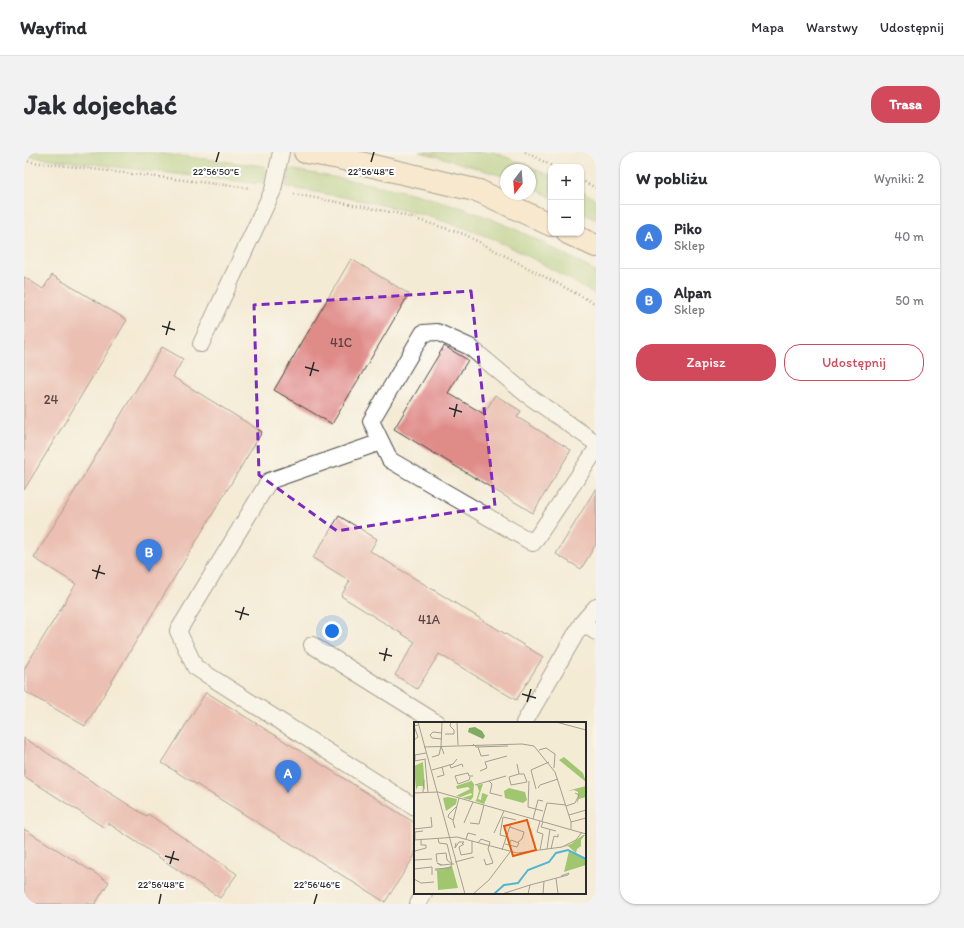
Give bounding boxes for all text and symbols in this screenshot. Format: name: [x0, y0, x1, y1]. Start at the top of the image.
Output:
text: Wayfind: [20, 16, 87, 39]
text: Mapa: [751, 19, 784, 36]
text: Warstwy: [806, 19, 858, 36]
text: Udostępnij: [880, 19, 944, 36]
button: Trasa: [871, 86, 940, 123]
text: Jak dojechać: [24, 87, 177, 121]
north arrow: [500, 164, 536, 200]
map controls: [548, 164, 584, 236]
button: +: [548, 164, 584, 200]
text: 22°56'50"E: [193, 165, 240, 178]
text: 22°56'48"E: [348, 165, 395, 178]
text: W pobliżu: [636, 168, 707, 188]
text: Wyniki: 2: [874, 171, 924, 186]
button: −: [548, 200, 584, 236]
text: Piko: [674, 220, 702, 238]
text: A: [645, 229, 653, 244]
text: 40 m: [894, 229, 924, 244]
text: Sklep: [674, 238, 705, 253]
text: Alpan: [674, 284, 712, 302]
text: B: [645, 293, 653, 308]
text: 50 m: [895, 293, 924, 308]
text: Sklep: [674, 302, 705, 317]
house number: 41C: [330, 335, 352, 350]
button: Zapisz: [636, 344, 776, 381]
button: Udostępnij: [784, 344, 924, 381]
house number: 24: [44, 392, 59, 407]
pin: B: [136, 539, 162, 572]
house number: 41A: [418, 612, 441, 627]
your location: [322, 621, 342, 641]
inset map: [414, 722, 586, 894]
pin: A: [275, 760, 301, 793]
text: 22°56'48"E: [138, 878, 185, 891]
text: 22°56'46"E: [294, 878, 341, 891]

